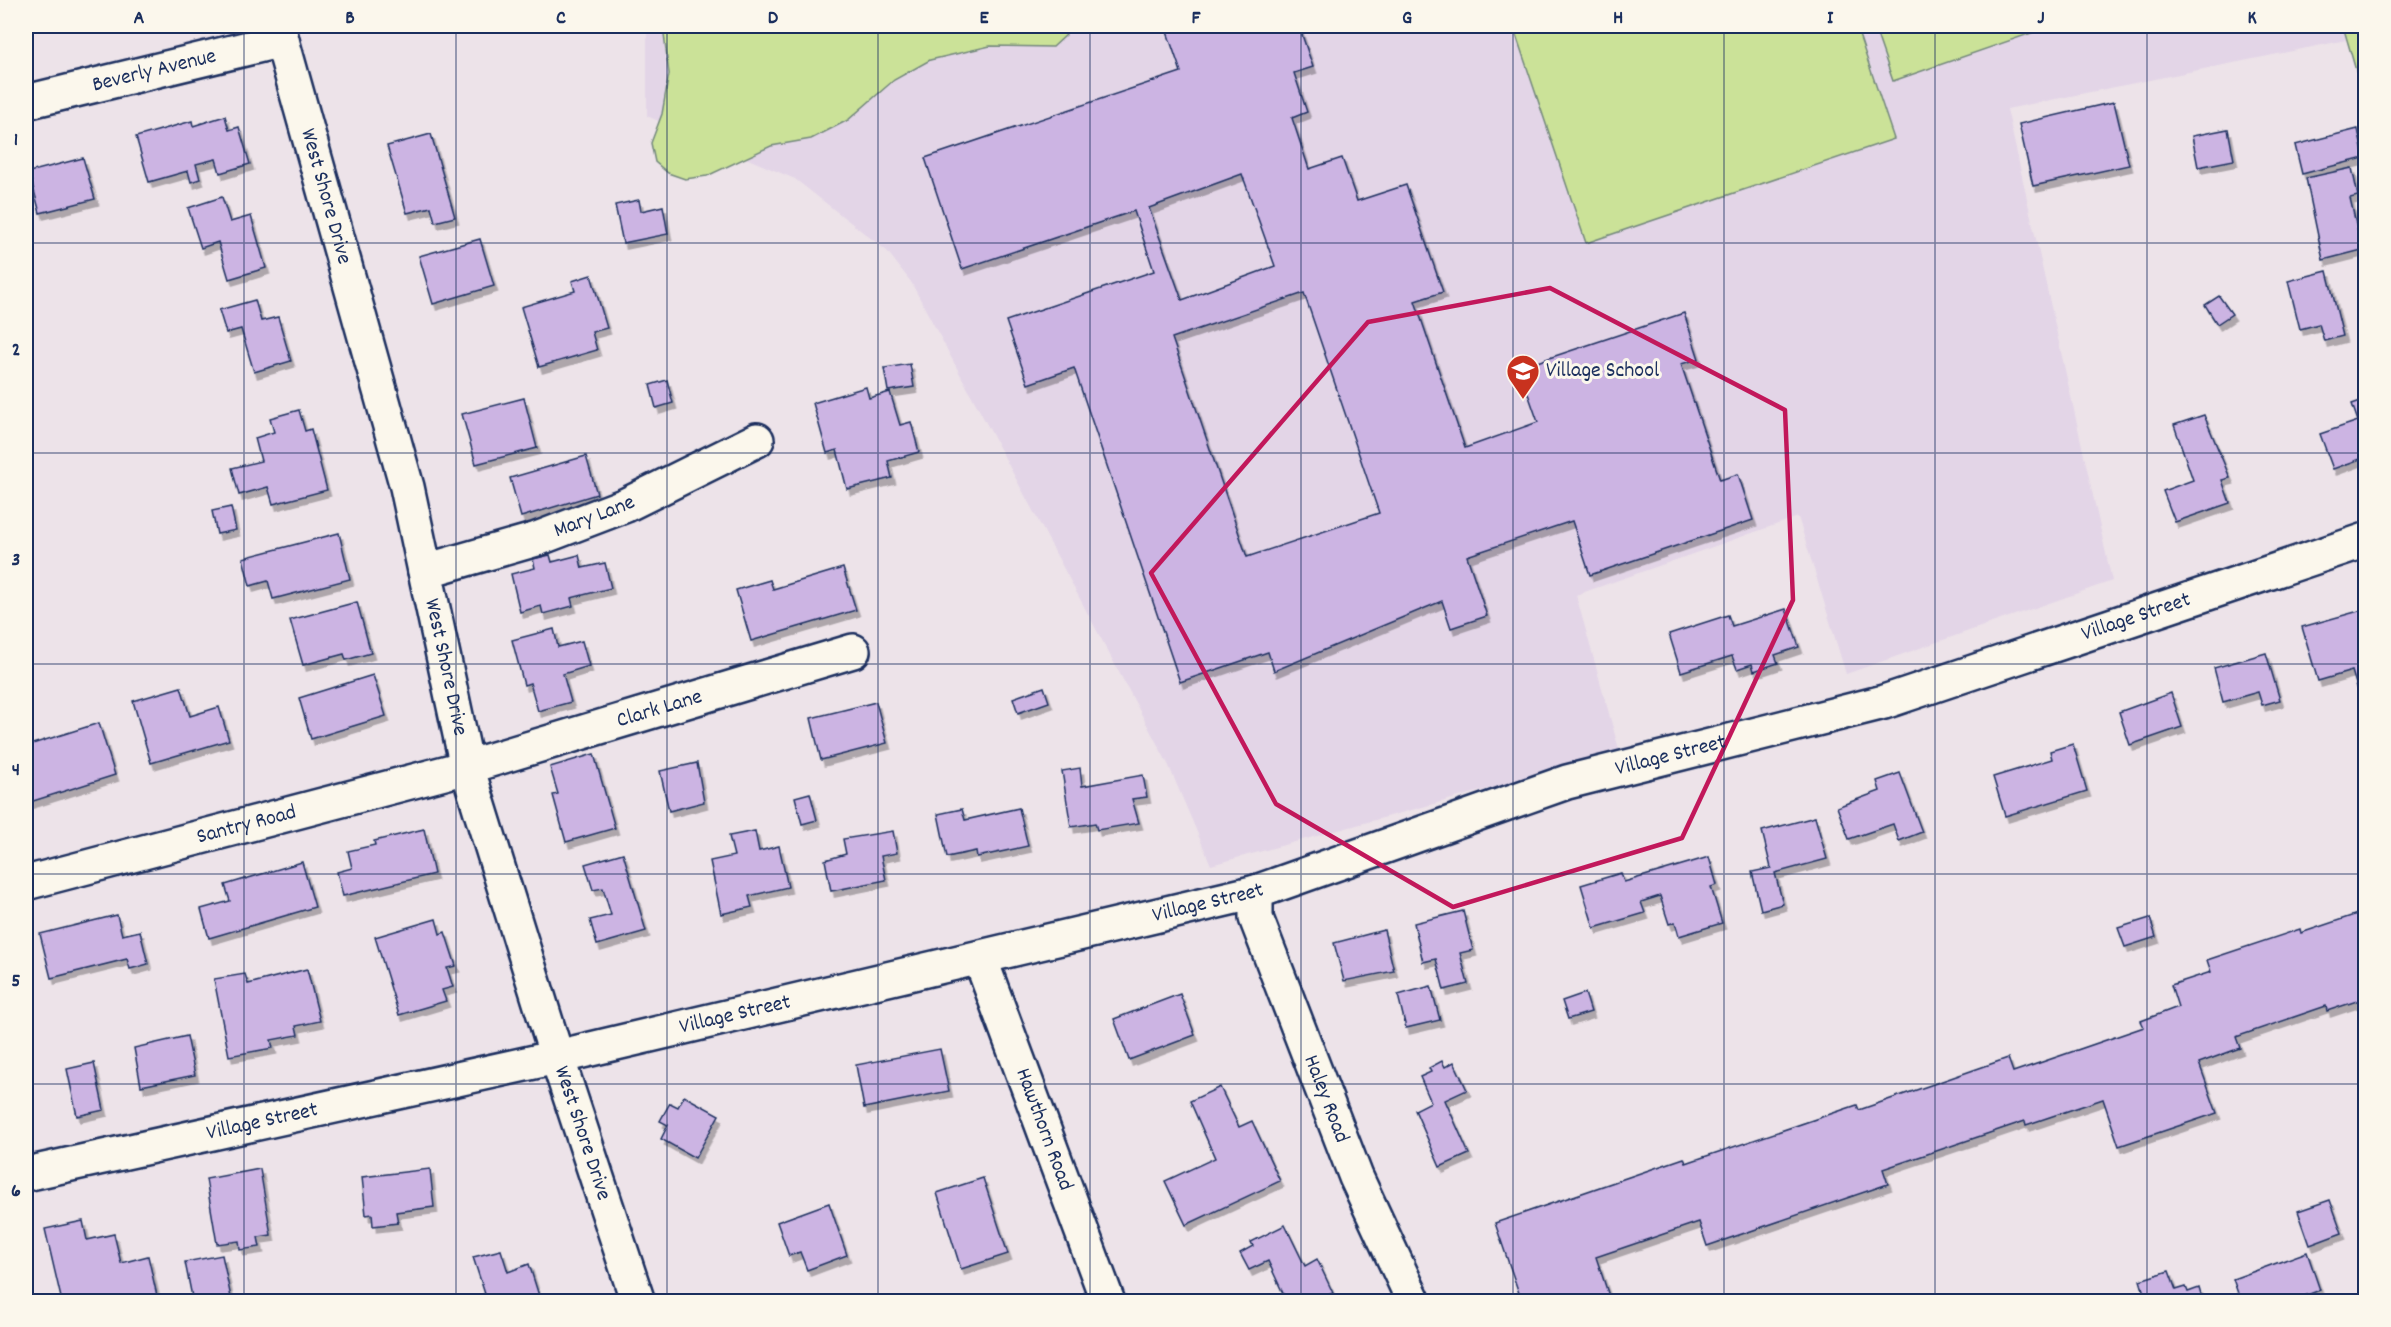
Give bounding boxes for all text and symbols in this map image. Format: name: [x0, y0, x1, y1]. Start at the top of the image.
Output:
text: A: [134, 5, 145, 33]
text: B: [345, 5, 355, 33]
text: C: [556, 5, 566, 33]
text: D: [768, 5, 779, 33]
text: E: [979, 5, 989, 33]
text: F: [1192, 5, 1202, 33]
text: G: [1402, 5, 1412, 33]
text: H: [1613, 5, 1623, 33]
text: I: [1827, 5, 1834, 33]
text: J: [2037, 5, 2045, 33]
text: K: [2247, 5, 2257, 33]
street label: Beverly Avenue: [89, 41, 219, 101]
street label: West Shore Drive: [292, 125, 359, 268]
text: 1: [14, 127, 18, 155]
text: 2: [12, 337, 20, 365]
school or university icon: Village School: [1505, 353, 1541, 400]
place label: Village School: [1546, 356, 1659, 387]
street label: Mary Lane: [549, 487, 641, 547]
text: 3: [12, 547, 20, 575]
street label: Village Street: [2077, 585, 2195, 650]
street label: West Shore Drive: [416, 596, 475, 739]
street label: Clark Lane: [613, 682, 706, 737]
street label: Village Street: [1612, 727, 1729, 785]
text: 4: [12, 757, 20, 785]
street label: Santry Road: [193, 797, 300, 853]
street label: Village Street: [1149, 875, 1268, 931]
text: 5: [11, 968, 21, 996]
street label: Village Street: [676, 987, 794, 1043]
street label: Haley Road: [1295, 1051, 1357, 1147]
street label: West Shore Drive: [546, 1062, 619, 1204]
street label: Hawthorn Road: [1007, 1064, 1081, 1195]
street label: Village Street: [204, 1095, 321, 1149]
text: 6: [11, 1178, 21, 1206]

